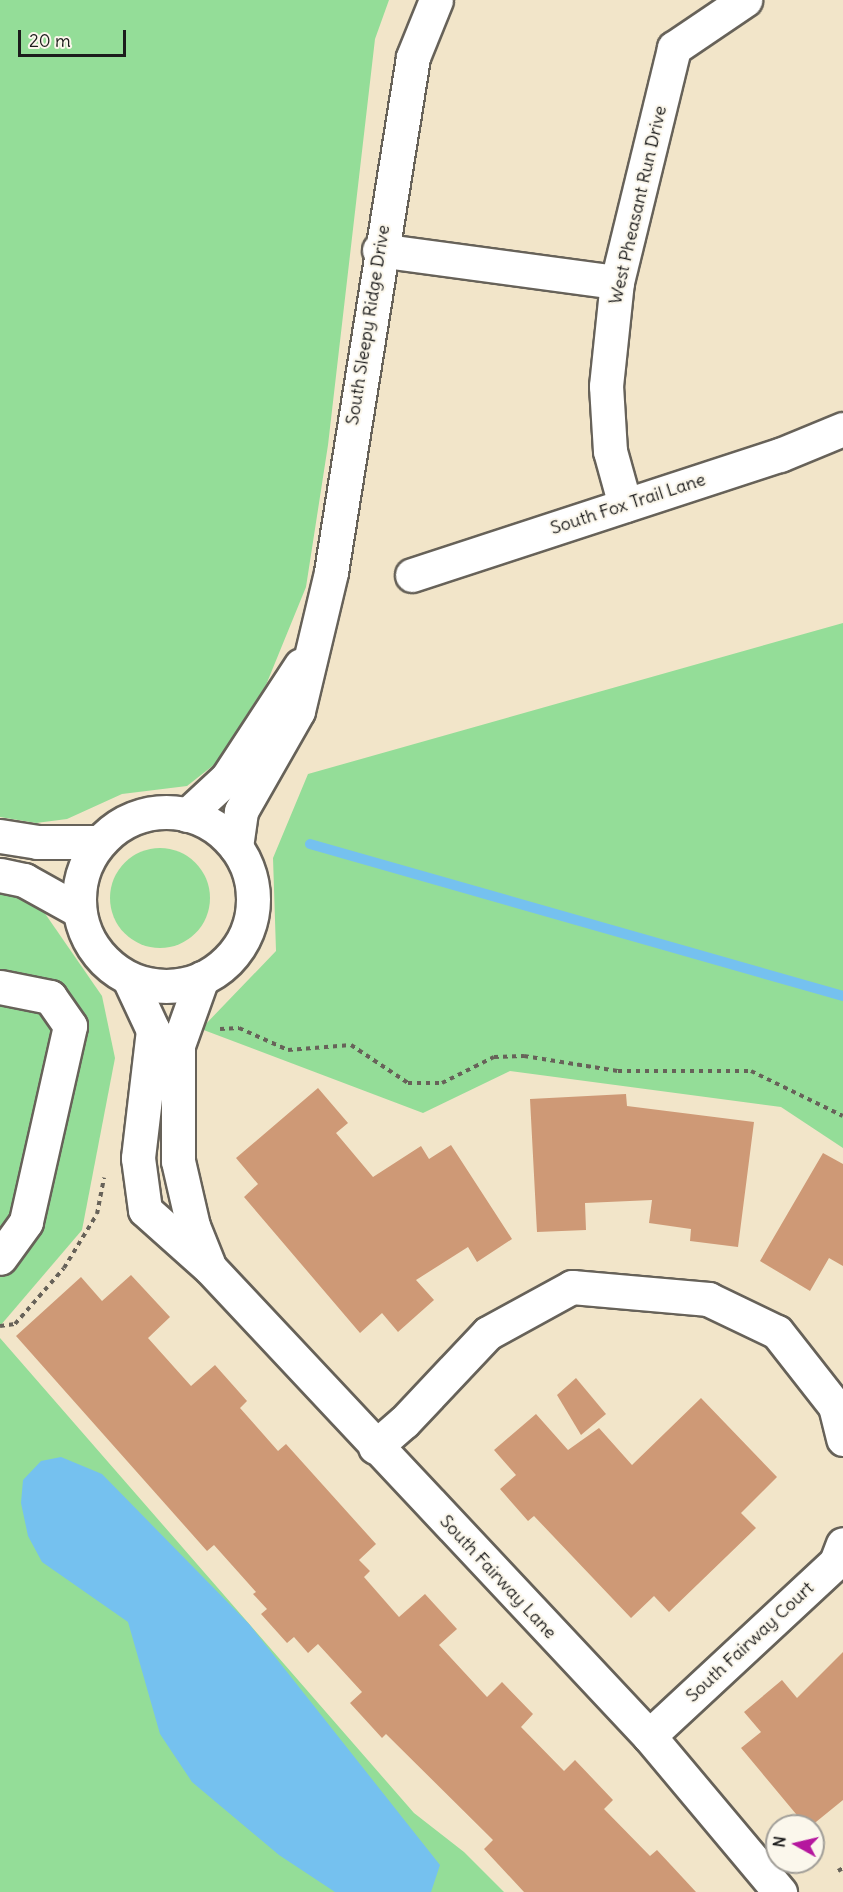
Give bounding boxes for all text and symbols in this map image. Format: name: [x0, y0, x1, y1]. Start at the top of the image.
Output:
scale bar: [21, 18, 129, 56]
text: 20 m: [29, 29, 71, 52]
street label: West Pheasant Run Drive: [605, 104, 671, 306]
street label: South Sleepy Ridge Drive: [342, 223, 394, 427]
street label: South Fox Trail Lane: [548, 469, 708, 539]
street label: South Fairway Lane: [435, 1511, 561, 1643]
street label: South Fairway Court: [682, 1577, 818, 1707]
north arrow: [765, 1814, 825, 1874]
text: N: [768, 1835, 790, 1849]

